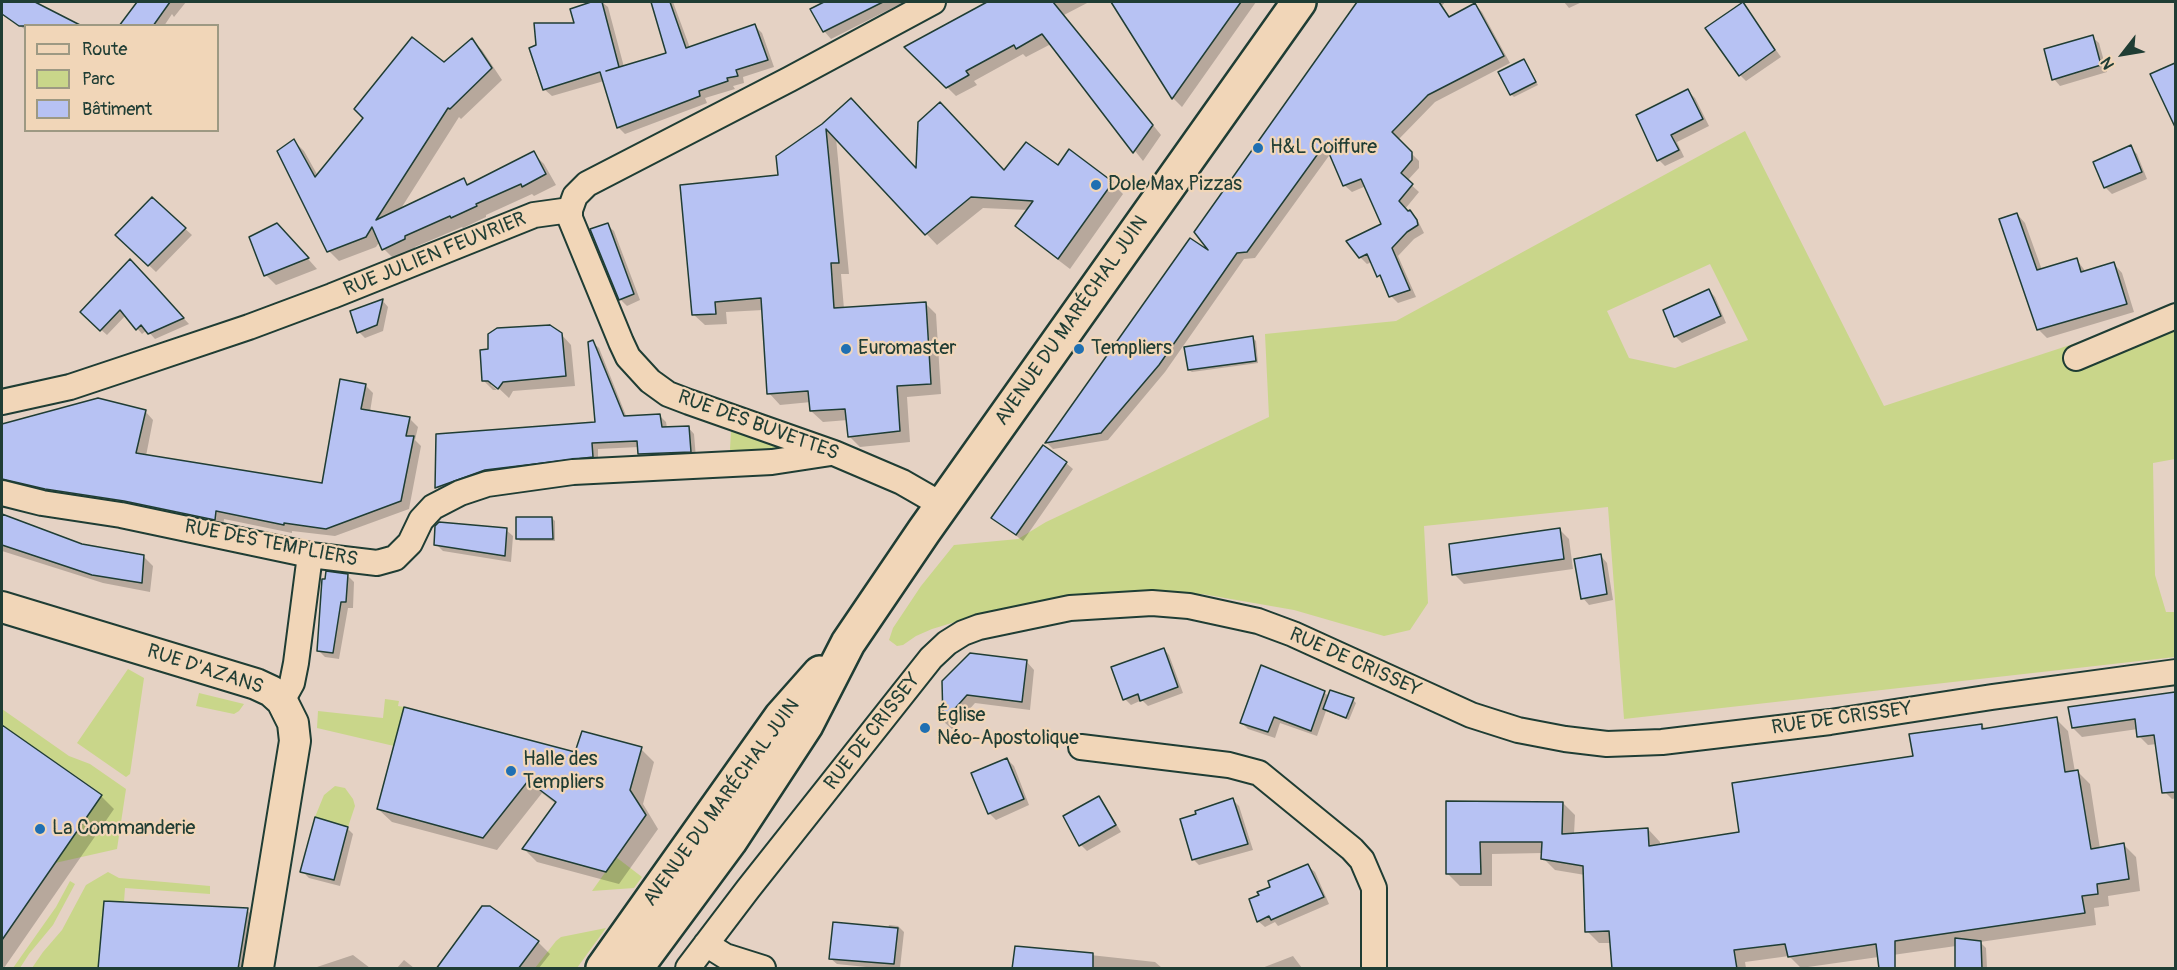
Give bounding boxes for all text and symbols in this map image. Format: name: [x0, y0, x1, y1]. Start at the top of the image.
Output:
legend: [24, 24, 219, 132]
north arrow: [2093, 24, 2153, 84]
text: Route: [82, 38, 127, 61]
text: N: [2096, 53, 2119, 73]
text: Parc: [82, 68, 115, 91]
text: Bâtiment: [82, 98, 152, 121]
place label: H&L Coiffure: [1270, 136, 1377, 160]
marker: H&L Coiffure: [1251, 141, 1265, 155]
place label: Dole Max Pizzas: [1108, 173, 1242, 197]
marker: Dole Max Pizzas: [1089, 178, 1103, 192]
street label: RUE JULIEN FEUVRIER: [340, 207, 530, 303]
street label: AVENUE DU MARÉCHAL JUIN: [990, 212, 1154, 430]
place label: Euromaster: [858, 337, 956, 361]
place label: Templiers: [1091, 337, 1172, 361]
marker: Euromaster: [839, 342, 853, 356]
marker: Templiers: [1072, 342, 1086, 356]
street label: RUE DES BUVETTES: [674, 386, 842, 466]
street label: RUE DES TEMPLIERS: [182, 515, 360, 573]
street label: RUE DE CRISSEY: [1285, 623, 1425, 703]
street label: RUE D'AZANS: [144, 640, 266, 700]
street label: RUE DE CRISSEY: [820, 669, 926, 795]
street label: AVENUE DU MARÉCHAL JUIN: [639, 695, 805, 911]
street label: RUE DE CRISSEY: [1770, 697, 1914, 741]
place label: Église Néo-Apostolique: [937, 704, 1079, 751]
marker: Église Néo-Apostolique: [918, 721, 932, 735]
place label: Halle des Templiers: [523, 748, 604, 795]
marker: Halle des Templiers: [504, 764, 518, 778]
place label: La Commanderie: [52, 817, 195, 841]
marker: La Commanderie: [33, 822, 47, 836]

